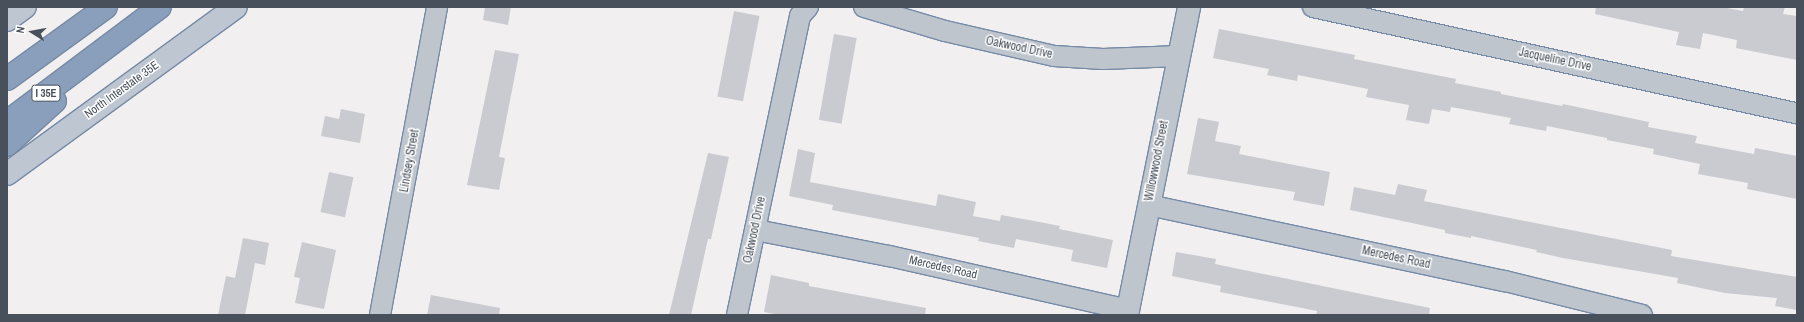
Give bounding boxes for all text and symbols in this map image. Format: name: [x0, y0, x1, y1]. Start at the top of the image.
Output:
north arrow: [12, 12, 52, 52]
text: N: [13, 25, 28, 34]
street label: Oakwood Drive: [984, 34, 1054, 62]
street label: Jacqueline Drive: [1517, 45, 1593, 75]
street label: North Interstate 35E: [82, 58, 162, 122]
road number: I 35E: [31, 84, 61, 102]
street label: Willowwood Street: [1142, 120, 1172, 202]
street label: Lindsey Street: [397, 129, 423, 193]
street label: Oakwood Drive: [741, 195, 769, 265]
street label: Mercedes Road: [1361, 244, 1431, 272]
street label: Mercedes Road: [908, 253, 978, 283]

